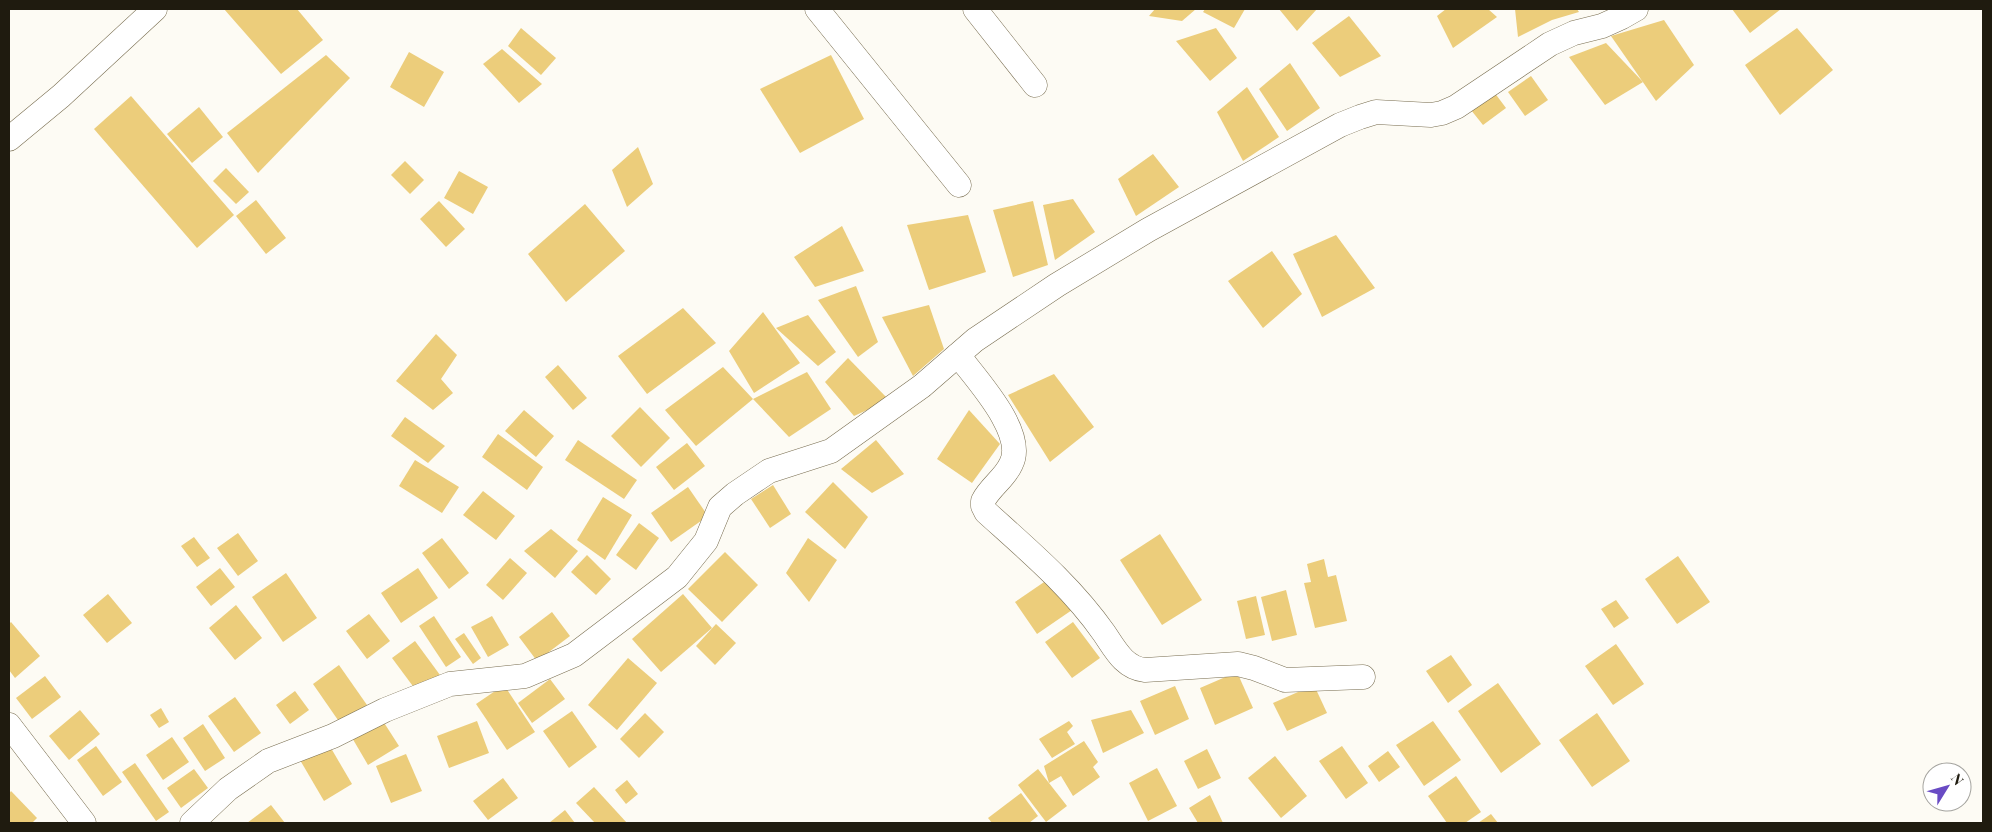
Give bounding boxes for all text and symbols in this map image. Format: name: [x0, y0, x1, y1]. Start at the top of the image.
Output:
north arrow: [1922, 762, 1972, 812]
text: N: [1947, 769, 1968, 789]

